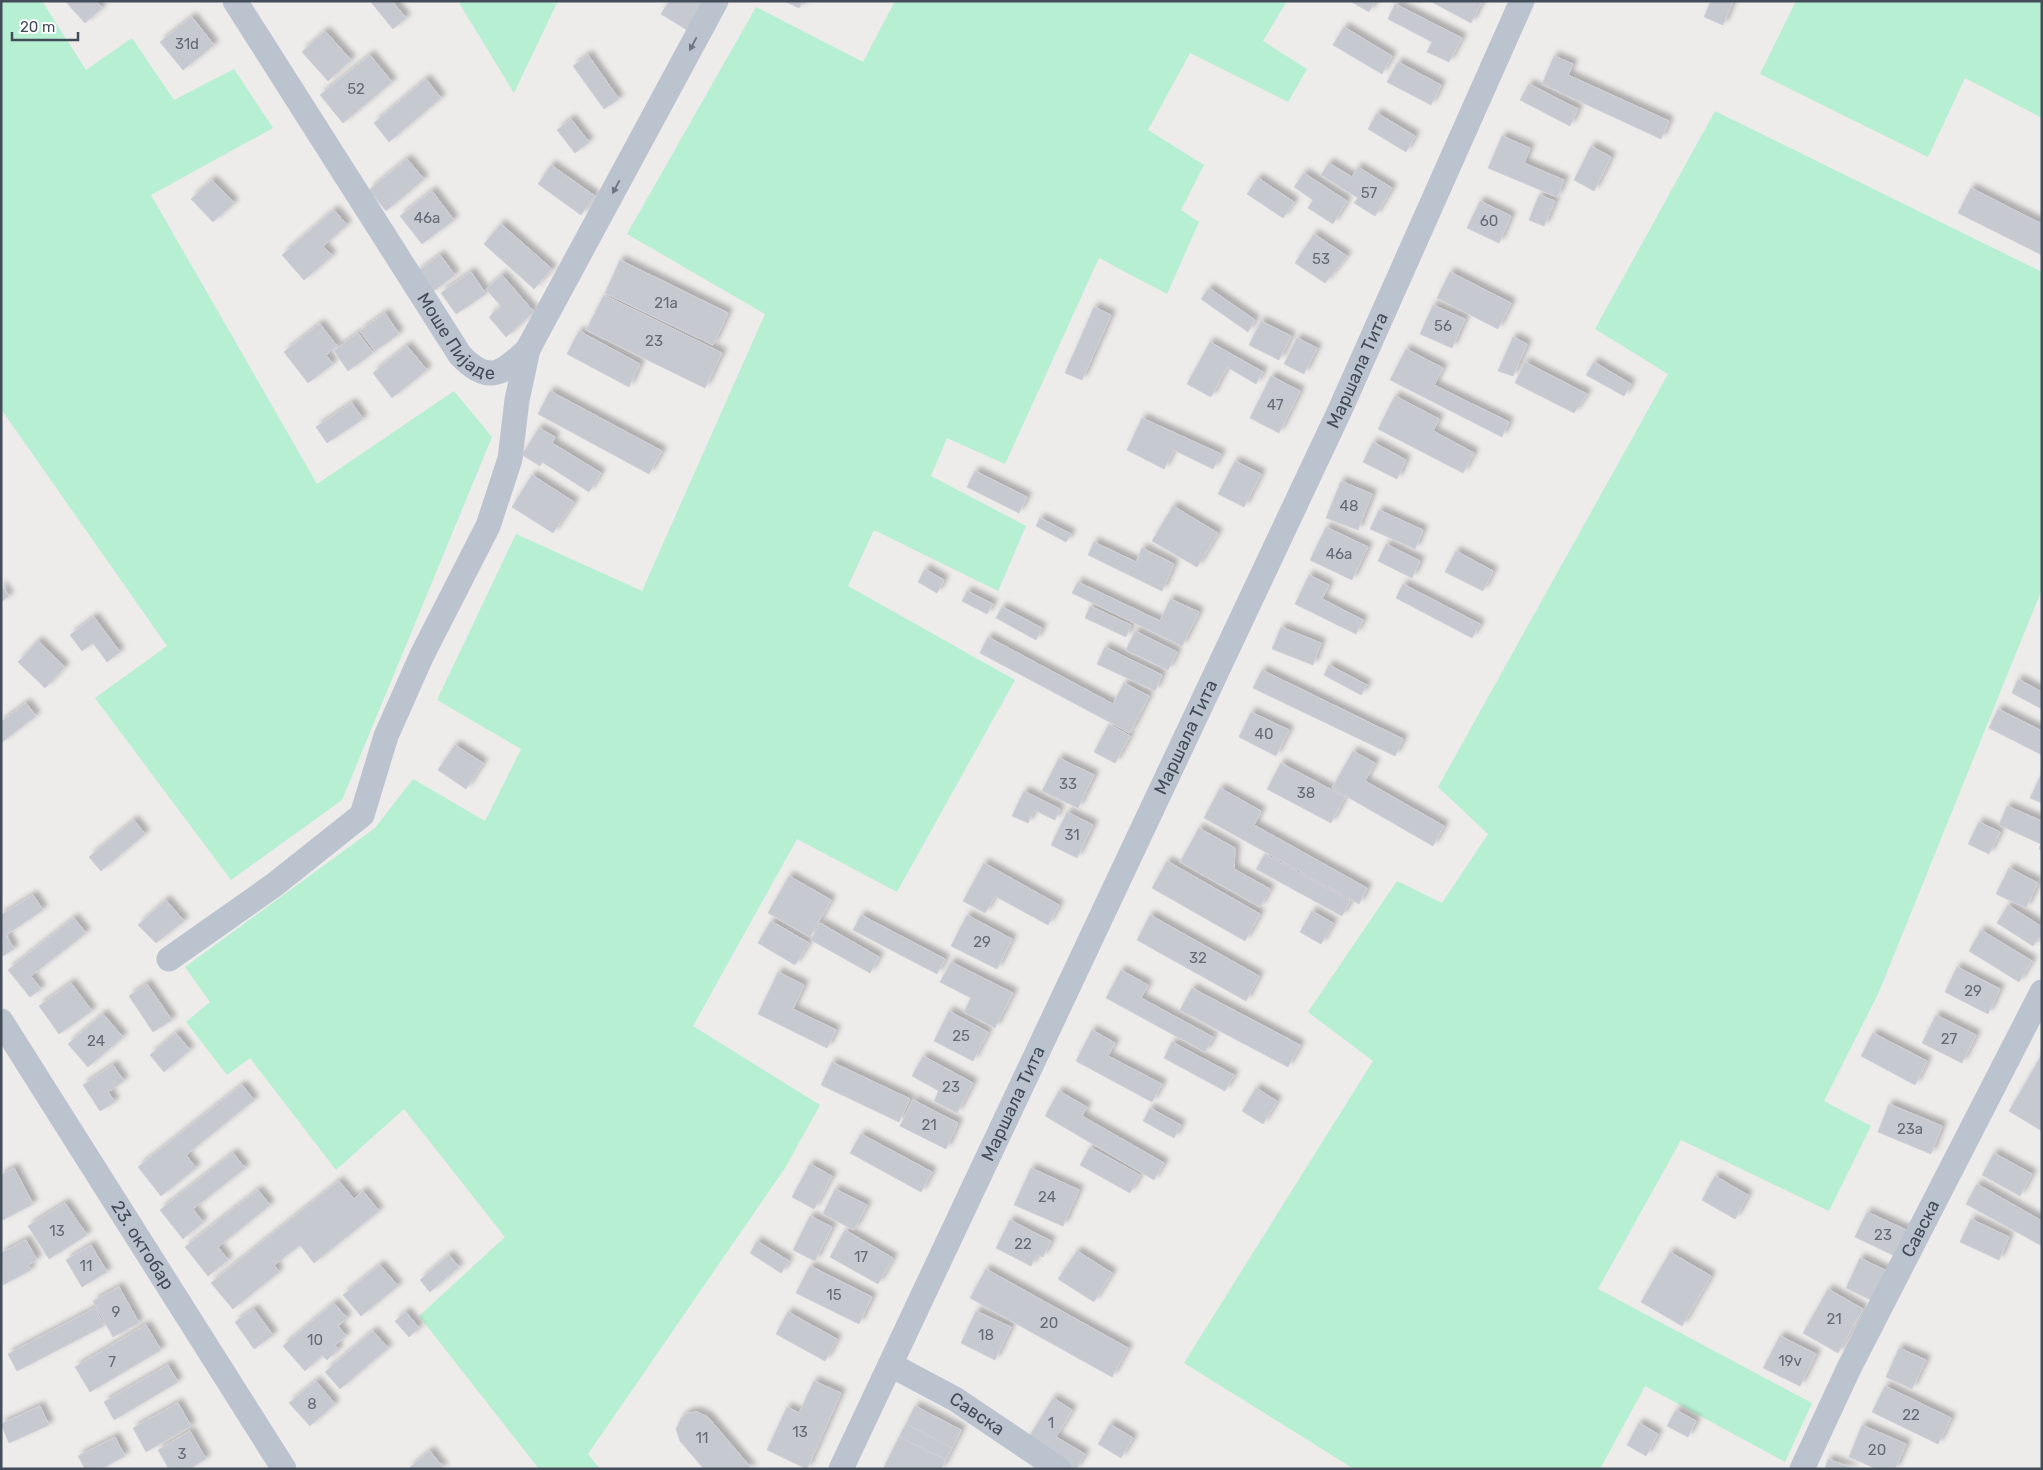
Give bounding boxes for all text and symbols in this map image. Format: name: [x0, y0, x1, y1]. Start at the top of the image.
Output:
scale bar: [12, 10, 79, 42]
text: 20 m: [20, 18, 55, 36]
house number: 31d: [175, 35, 199, 53]
one-way arrow: [689, 37, 697, 52]
house number: 52: [347, 80, 365, 98]
one-way arrow: [612, 180, 620, 194]
house number: 57: [1361, 184, 1378, 202]
house number: 46a: [414, 209, 440, 227]
house number: 60: [1480, 212, 1498, 230]
house number: 53: [1312, 250, 1330, 268]
street label: Моше Пијаде: [412, 289, 495, 384]
house number: 21a: [654, 294, 678, 312]
street label: Маршала Тита: [1322, 309, 1393, 432]
house number: 56: [1434, 317, 1452, 335]
house number: 23: [645, 332, 663, 350]
house number: 47: [1267, 396, 1284, 414]
house number: 48: [1340, 497, 1358, 515]
house number: 46a: [1326, 545, 1352, 563]
street label: Маршала Тита: [1149, 676, 1222, 798]
house number: 40: [1255, 725, 1273, 743]
house number: 33: [1059, 775, 1077, 793]
house number: 38: [1297, 784, 1315, 802]
house number: 31: [1064, 826, 1080, 844]
house number: 29: [973, 933, 991, 951]
house number: 32: [1189, 949, 1207, 967]
house number: 29: [1964, 982, 1982, 1000]
house number: 25: [952, 1027, 970, 1045]
house number: 27: [1941, 1030, 1958, 1048]
house number: 24: [87, 1032, 105, 1050]
street label: Маршала Тита: [977, 1043, 1050, 1165]
house number: 23: [942, 1078, 960, 1096]
house number: 21: [921, 1116, 937, 1134]
house number: 23a: [1897, 1120, 1923, 1138]
house number: 24: [1038, 1188, 1056, 1206]
street label: 23. октобар: [106, 1196, 179, 1294]
street label: Савска: [1897, 1196, 1944, 1261]
house number: 13: [49, 1222, 65, 1240]
house number: 23: [1874, 1226, 1892, 1244]
house number: 22: [1014, 1235, 1032, 1253]
house number: 17: [854, 1248, 868, 1266]
house number: 11: [80, 1257, 92, 1275]
house number: 15: [826, 1286, 842, 1304]
house number: 9: [112, 1303, 121, 1321]
house number: 21: [1826, 1310, 1842, 1328]
house number: 20: [1040, 1314, 1058, 1332]
house number: 18: [978, 1326, 994, 1344]
house number: 10: [307, 1331, 323, 1349]
house number: 19v: [1778, 1352, 1802, 1370]
house number: 7: [108, 1353, 116, 1371]
street label: Савска: [945, 1387, 1009, 1440]
house number: 8: [307, 1395, 317, 1413]
house number: 22: [1902, 1406, 1920, 1424]
house number: 1: [1048, 1414, 1054, 1432]
house number: 13: [792, 1423, 808, 1441]
house number: 11: [696, 1429, 708, 1447]
house number: 20: [1868, 1441, 1886, 1459]
house number: 3: [177, 1445, 187, 1463]

